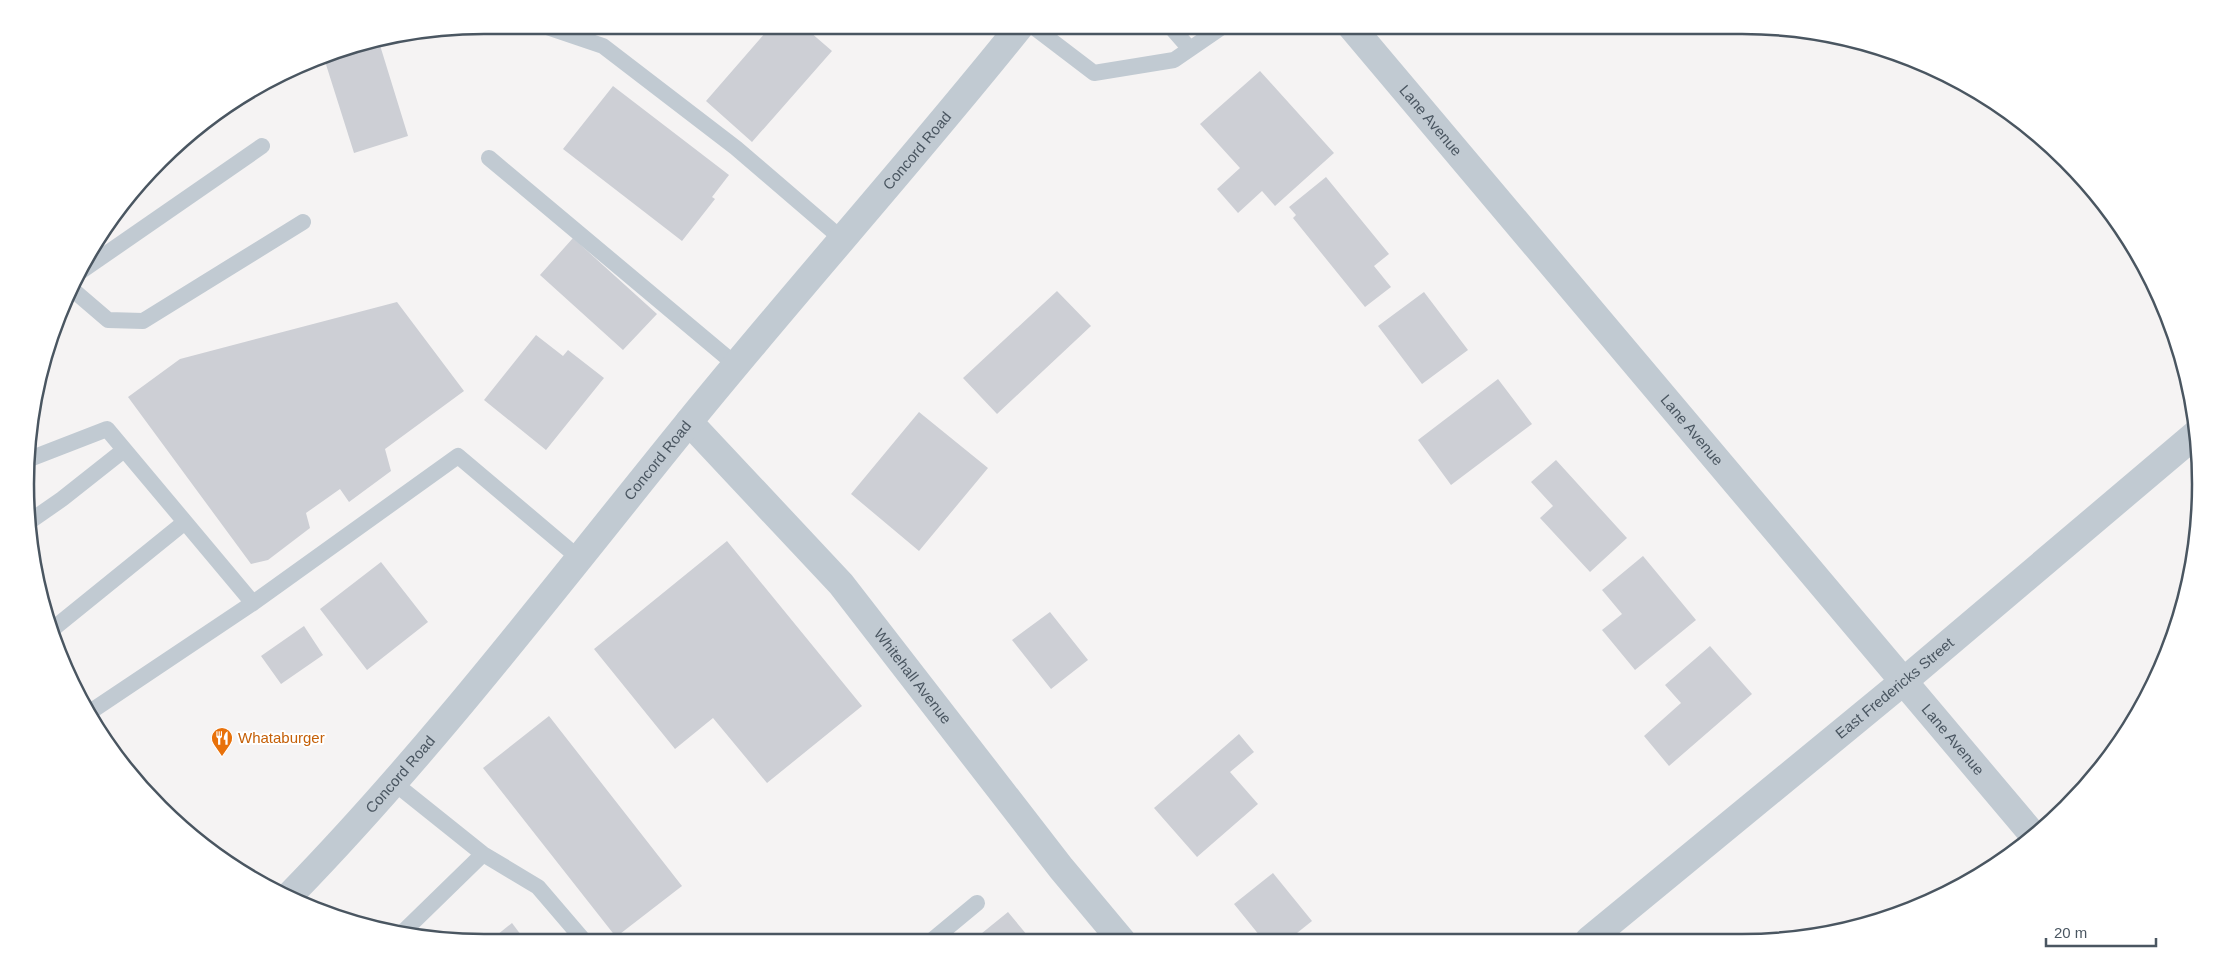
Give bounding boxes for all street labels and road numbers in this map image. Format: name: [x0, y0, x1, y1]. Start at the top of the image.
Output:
street label: Lane Avenue: [1396, 81, 1466, 159]
street label: Concord Road: [879, 108, 954, 193]
street label: Lane Avenue: [1657, 391, 1727, 469]
street label: Concord Road: [620, 417, 694, 503]
street label: Whitehall Avenue: [871, 625, 955, 727]
street label: East Fredericks Street: [1832, 633, 1957, 742]
street label: Lane Avenue: [1919, 701, 1988, 778]
street label: Concord Road: [362, 732, 438, 816]

